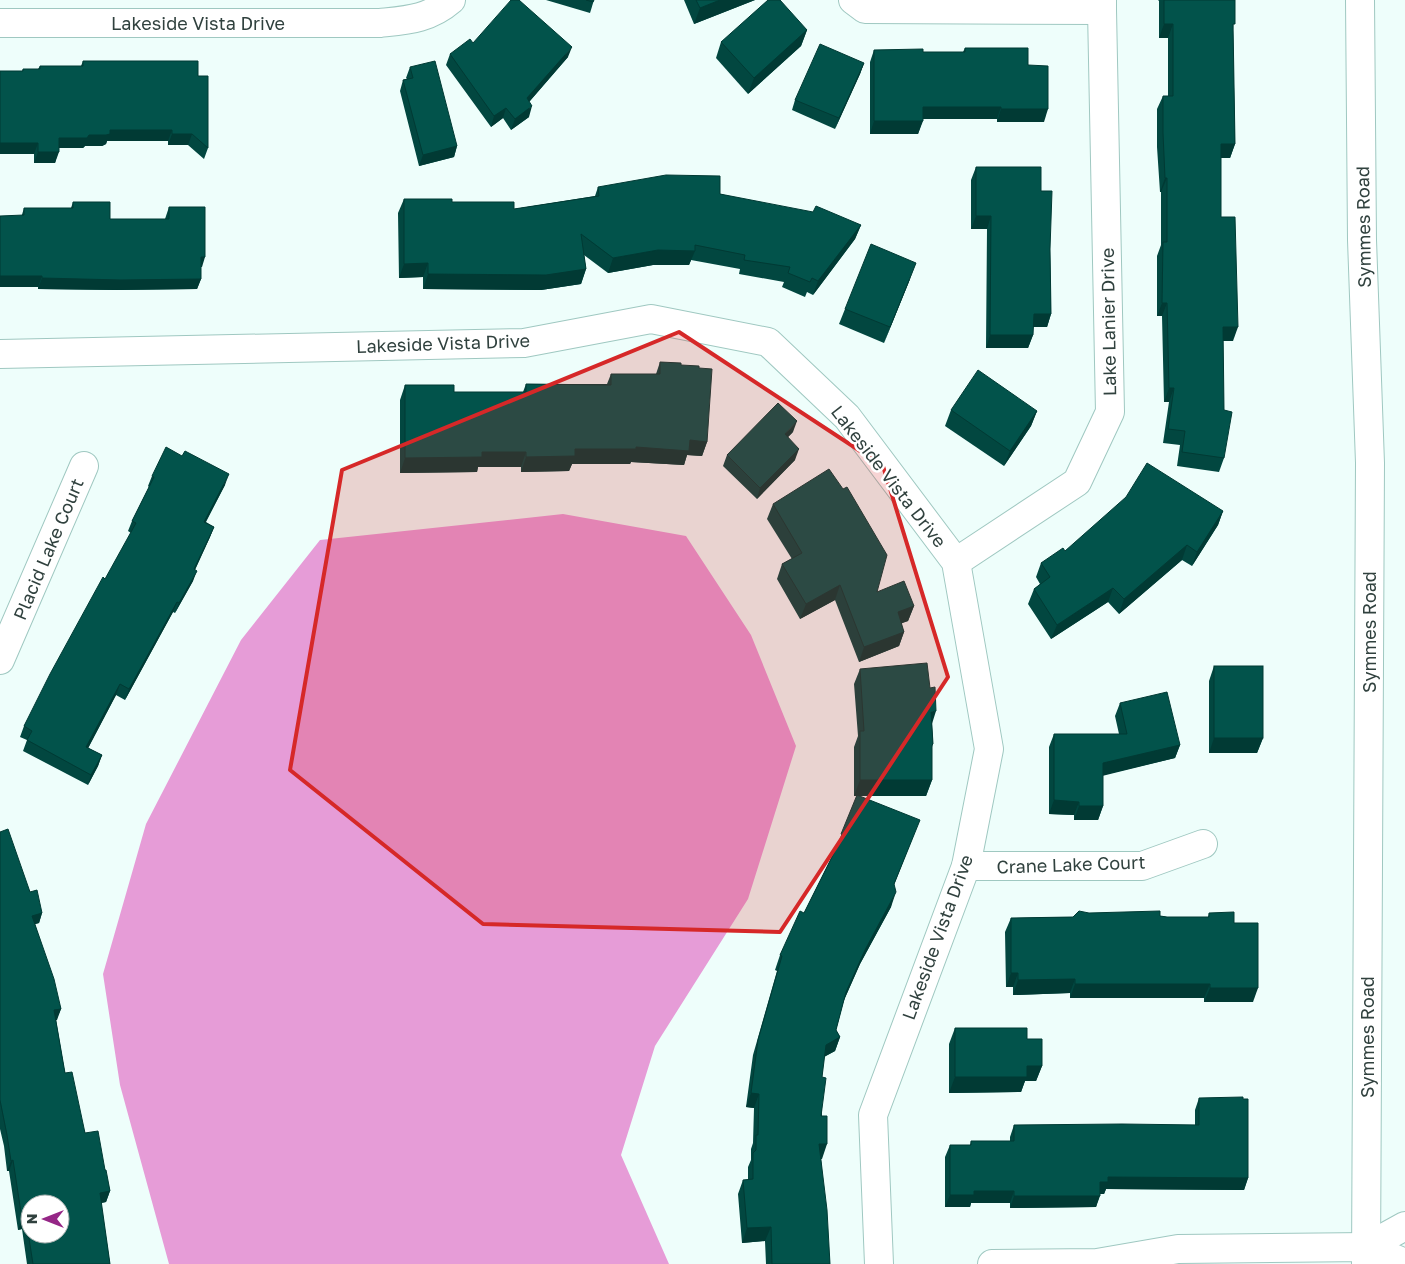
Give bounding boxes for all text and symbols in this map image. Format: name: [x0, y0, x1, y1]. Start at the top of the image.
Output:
street label: Lakeside Vista Drive: [111, 12, 285, 34]
street label: Symmes Road: [1351, 166, 1375, 288]
street label: Lake Lanier Drive: [1096, 248, 1120, 396]
street label: Lakeside Vista Drive: [356, 329, 530, 357]
street label: Lakeside Vista Drive: [827, 401, 951, 551]
street label: Placid Lake Court: [8, 475, 88, 623]
street label: Symmes Road: [1358, 571, 1380, 693]
street label: Crane Lake Court: [996, 850, 1146, 878]
street label: Lakeside Vista Drive: [897, 851, 977, 1023]
street label: Symmes Road: [1356, 976, 1378, 1098]
north arrow: [20, 1194, 70, 1244]
text: N: [23, 1214, 40, 1224]

